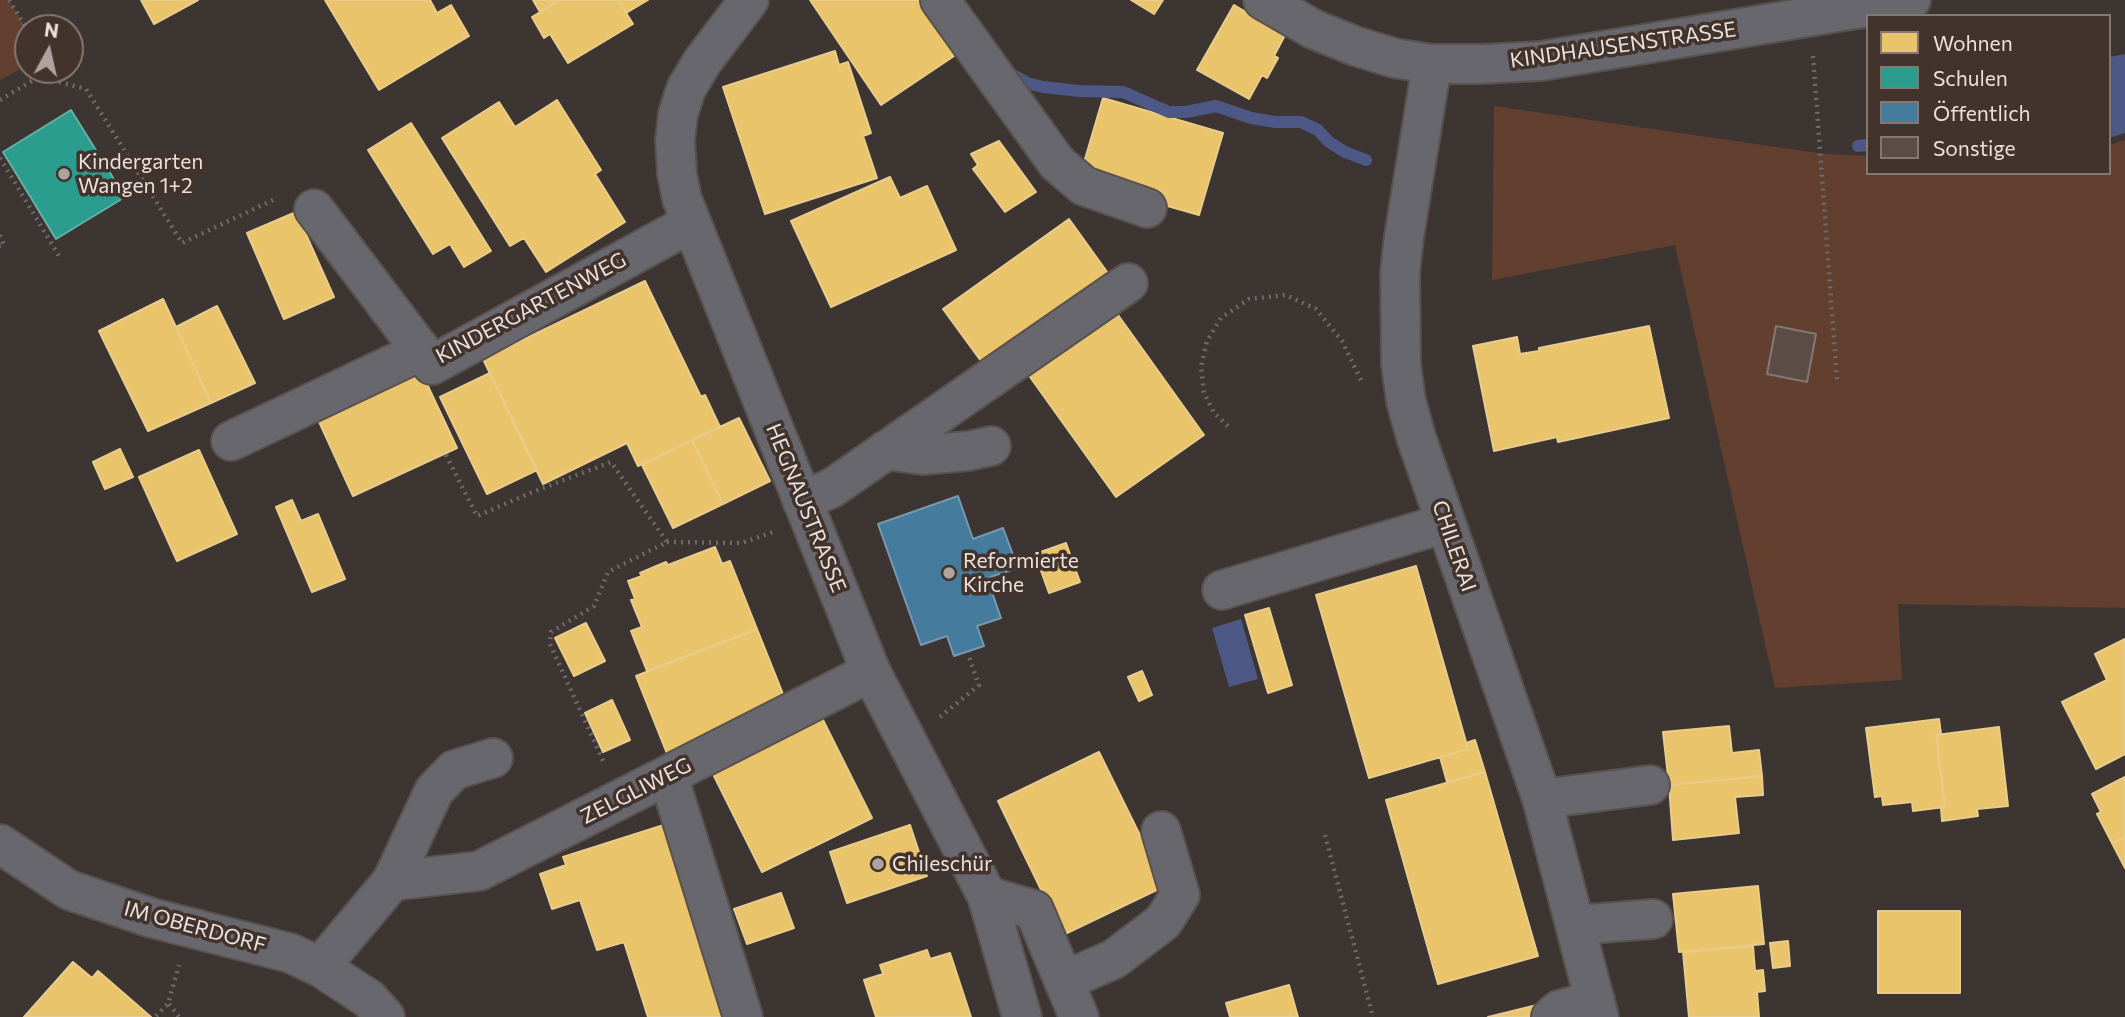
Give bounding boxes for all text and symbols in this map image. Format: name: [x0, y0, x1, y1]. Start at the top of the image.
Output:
north arrow: [14, 14, 84, 84]
legend: [1866, 14, 2111, 175]
text: N: [43, 17, 60, 42]
street label: KINDHAUSENSTRASSE: [1508, 17, 1738, 73]
text: Wohnen: [1933, 30, 2013, 55]
text: Schulen: [1933, 65, 2008, 90]
text: Öffentlich: [1933, 100, 2031, 125]
text: Sonstige: [1933, 135, 2016, 160]
place label: Kindergarten Wangen 1+2: [78, 149, 203, 199]
marker: Kindergarten Wangen 1+2: [56, 166, 72, 182]
street label: KINDERGARTENWEG: [431, 247, 631, 369]
street label: HEGNAUSTRASSE: [761, 420, 851, 596]
street label: CHILERAI: [1427, 497, 1481, 595]
place label: Reformierte Kirche: [963, 548, 1079, 598]
marker: Reformierte Kirche: [941, 565, 957, 581]
street label: ZELGLIWEG: [576, 752, 696, 830]
place label: Chileschür: [892, 851, 992, 877]
marker: Chileschür: [870, 856, 886, 872]
street label: IM OBERDORF: [121, 896, 269, 958]

